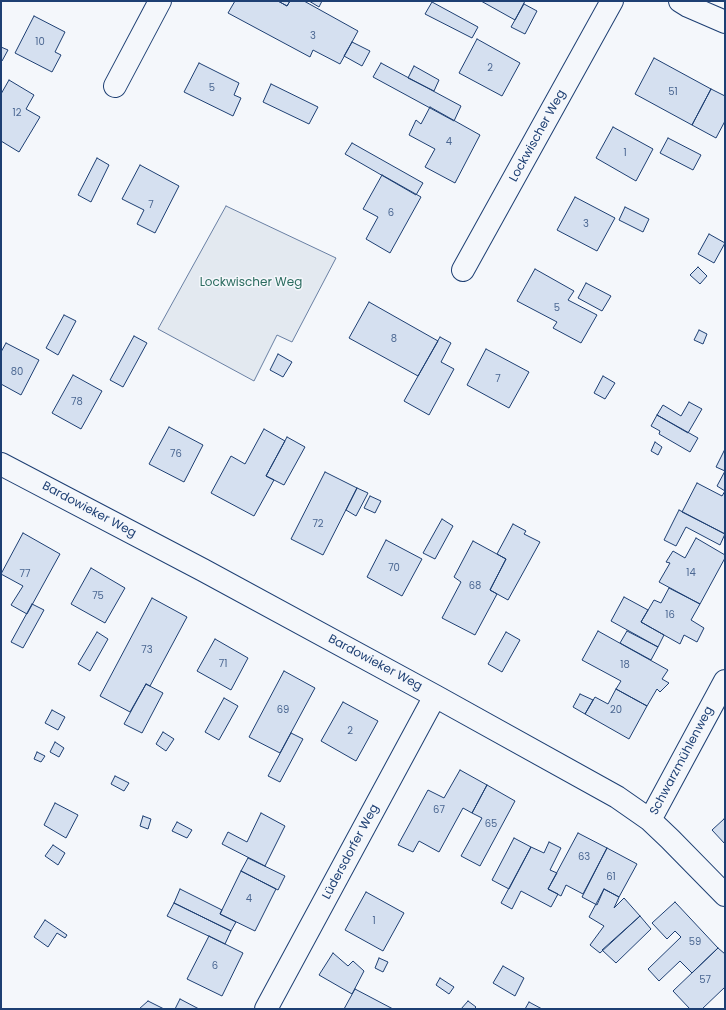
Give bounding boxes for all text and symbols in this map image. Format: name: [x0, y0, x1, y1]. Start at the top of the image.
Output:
house number: 3: [310, 30, 316, 42]
house number: 10: [35, 36, 45, 48]
house number: 2: [487, 62, 493, 74]
house number: 5: [209, 82, 215, 94]
house number: 51: [668, 86, 678, 98]
street label: Lockwischer Weg: [507, 88, 569, 184]
house number: 12: [13, 107, 21, 119]
house number: 4: [446, 136, 452, 148]
house number: 1: [623, 147, 627, 159]
house number: 7: [148, 199, 154, 211]
house number: 6: [388, 207, 394, 219]
house number: 3: [583, 218, 589, 230]
park label: Lockwischer Weg: [200, 276, 302, 290]
house number: 5: [554, 302, 560, 314]
house number: 8: [391, 333, 397, 345]
house number: 80: [11, 366, 23, 378]
house number: 7: [495, 373, 501, 385]
house number: 78: [71, 396, 83, 408]
house number: 76: [170, 448, 182, 460]
street label: Bardowieker Weg: [39, 479, 139, 541]
house number: 72: [312, 518, 324, 530]
house number: 70: [388, 562, 400, 574]
house number: 14: [686, 567, 696, 579]
house number: 77: [20, 568, 30, 580]
house number: 68: [469, 580, 481, 592]
house number: 75: [92, 590, 104, 602]
house number: 16: [665, 609, 675, 621]
street label: Bardowieker Weg: [325, 632, 425, 694]
house number: 73: [141, 644, 153, 656]
house number: 71: [219, 658, 227, 670]
house number: 18: [620, 659, 630, 671]
house number: 69: [277, 704, 289, 716]
house number: 20: [610, 704, 622, 716]
street label: Schwarzmühlenweg: [647, 704, 717, 818]
house number: 2: [347, 725, 353, 737]
street label: Lüdersdorfer Weg: [320, 802, 382, 902]
house number: 67: [433, 804, 445, 816]
house number: 65: [485, 818, 497, 830]
house number: 63: [578, 851, 590, 863]
house number: 61: [606, 871, 616, 883]
house number: 4: [246, 893, 252, 905]
house number: 1: [372, 915, 376, 927]
house number: 59: [689, 936, 701, 948]
house number: 6: [212, 960, 218, 972]
house number: 57: [699, 974, 711, 986]

